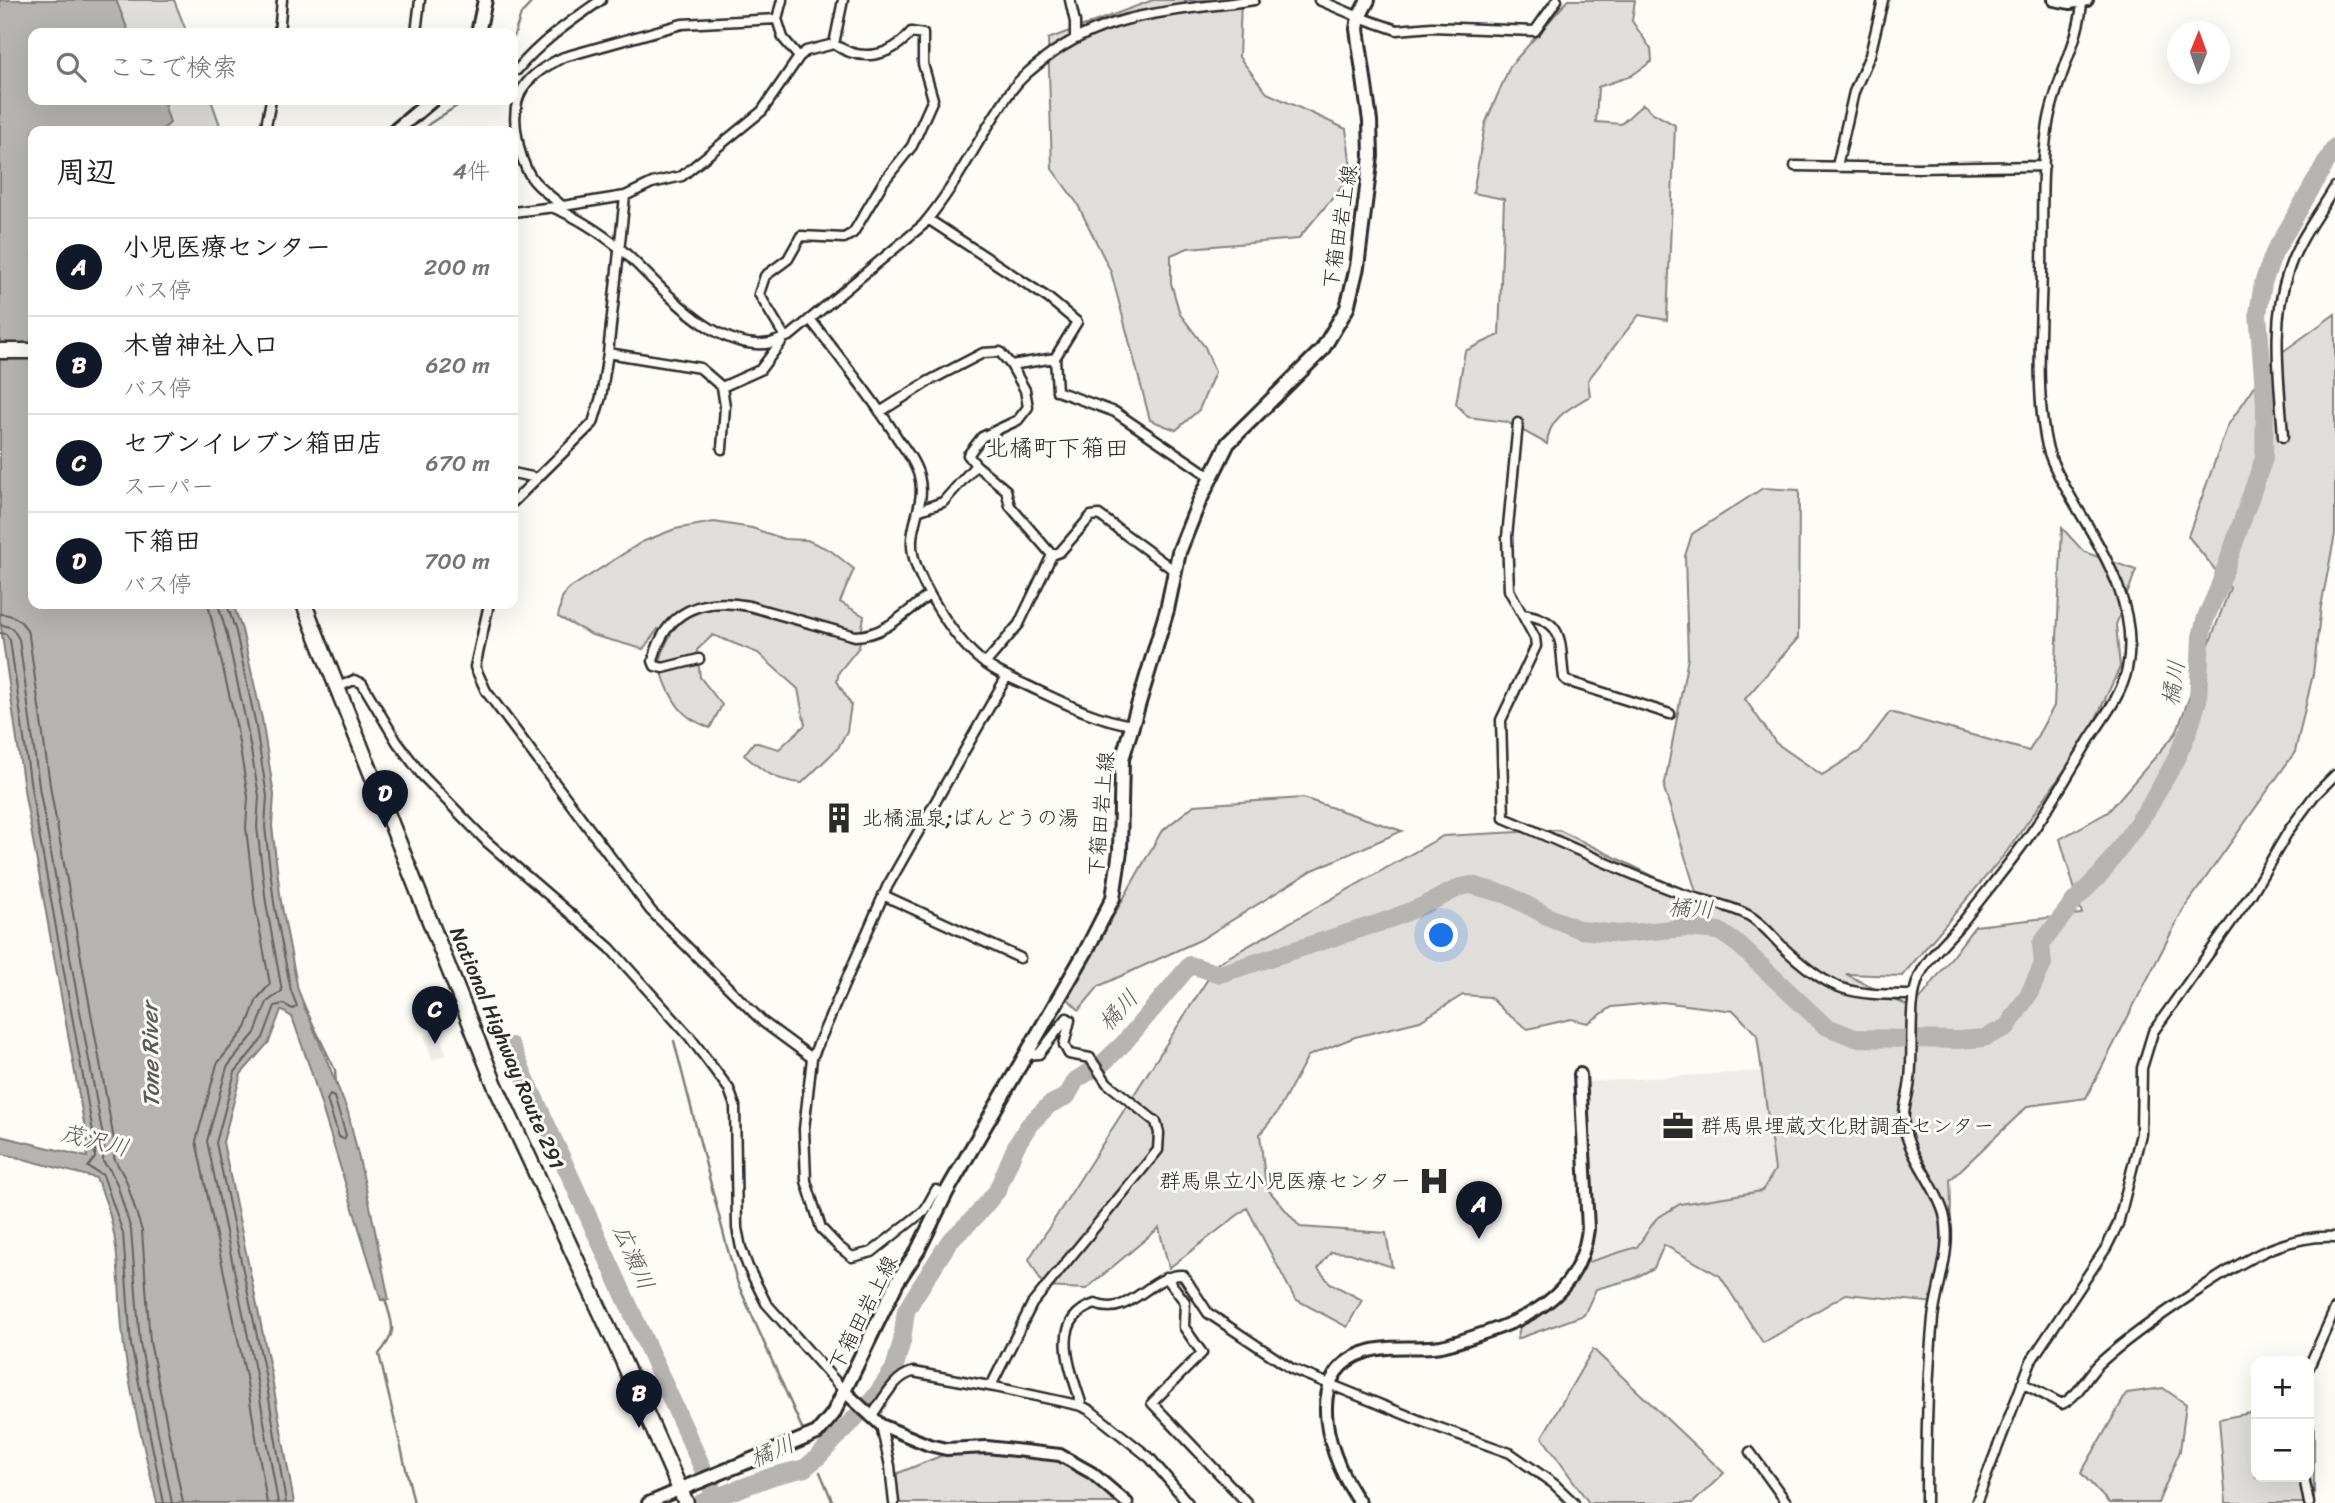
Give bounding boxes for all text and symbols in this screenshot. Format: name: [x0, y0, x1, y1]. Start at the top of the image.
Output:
north arrow: [2167, 21, 2230, 84]
search box: [28, 28, 518, 105]
text: ここで検索: [108, 44, 238, 90]
icon: search: [52, 48, 90, 86]
text: 周辺: [56, 145, 116, 199]
text: 4件: [453, 151, 490, 192]
street label: 下箱田岩上線: [1311, 162, 1369, 292]
text: 小児医療センター: [123, 224, 331, 270]
text: A: [71, 247, 87, 288]
text: 200 m: [424, 247, 490, 288]
text: バス停: [123, 270, 192, 311]
text: 木曽神社入口: [123, 322, 279, 368]
text: B: [72, 345, 86, 386]
text: 620 m: [425, 345, 490, 386]
text: バス停: [123, 368, 192, 409]
text: セブンイレブン箱田店: [123, 420, 383, 466]
district label: 北橘町下箱田: [985, 427, 1129, 469]
text: C: [72, 443, 86, 484]
text: 670 m: [426, 443, 490, 484]
text: スーパー: [123, 466, 214, 507]
text: 下箱田: [123, 518, 201, 564]
text: D: [72, 541, 86, 582]
text: 700 m: [424, 541, 490, 582]
text: バス停: [123, 564, 192, 605]
water label: 橘川: [2150, 657, 2197, 709]
street label: 下箱田岩上線: [1077, 750, 1125, 878]
pin: D: [362, 770, 408, 828]
place label: 北橘温泉;ばんどうの湯: [862, 799, 1079, 837]
building icon: 北橘温泉;ばんどうの湯: [822, 801, 856, 835]
water label: 橘川: [1667, 887, 1715, 930]
your location: [1424, 918, 1458, 952]
street label: National Highway Route 291: [439, 920, 575, 1176]
water label: 橘川: [1088, 980, 1149, 1041]
pin: C: [412, 986, 458, 1044]
water label: Tone River: [129, 999, 172, 1108]
place label: 群馬県埋蔵文化財調査センター: [1701, 1107, 1994, 1145]
office icon: 群馬県埋蔵文化財調査センター: [1661, 1109, 1695, 1143]
water label: 茂沢川: [56, 1112, 133, 1169]
place label: 群馬県立小児医療センター: [1160, 1162, 1411, 1200]
hospital icon: 群馬県立小児医療センター: [1417, 1164, 1451, 1198]
pin: A: [1456, 1181, 1502, 1239]
water label: 広瀬川: [601, 1217, 666, 1297]
street label: 下箱田岩上線: [817, 1248, 909, 1378]
map controls: [2251, 1356, 2314, 1482]
button: +: [2251, 1356, 2314, 1419]
pin: B: [616, 1370, 662, 1428]
button: −: [2251, 1419, 2314, 1482]
water label: 橘川: [743, 1424, 801, 1479]

